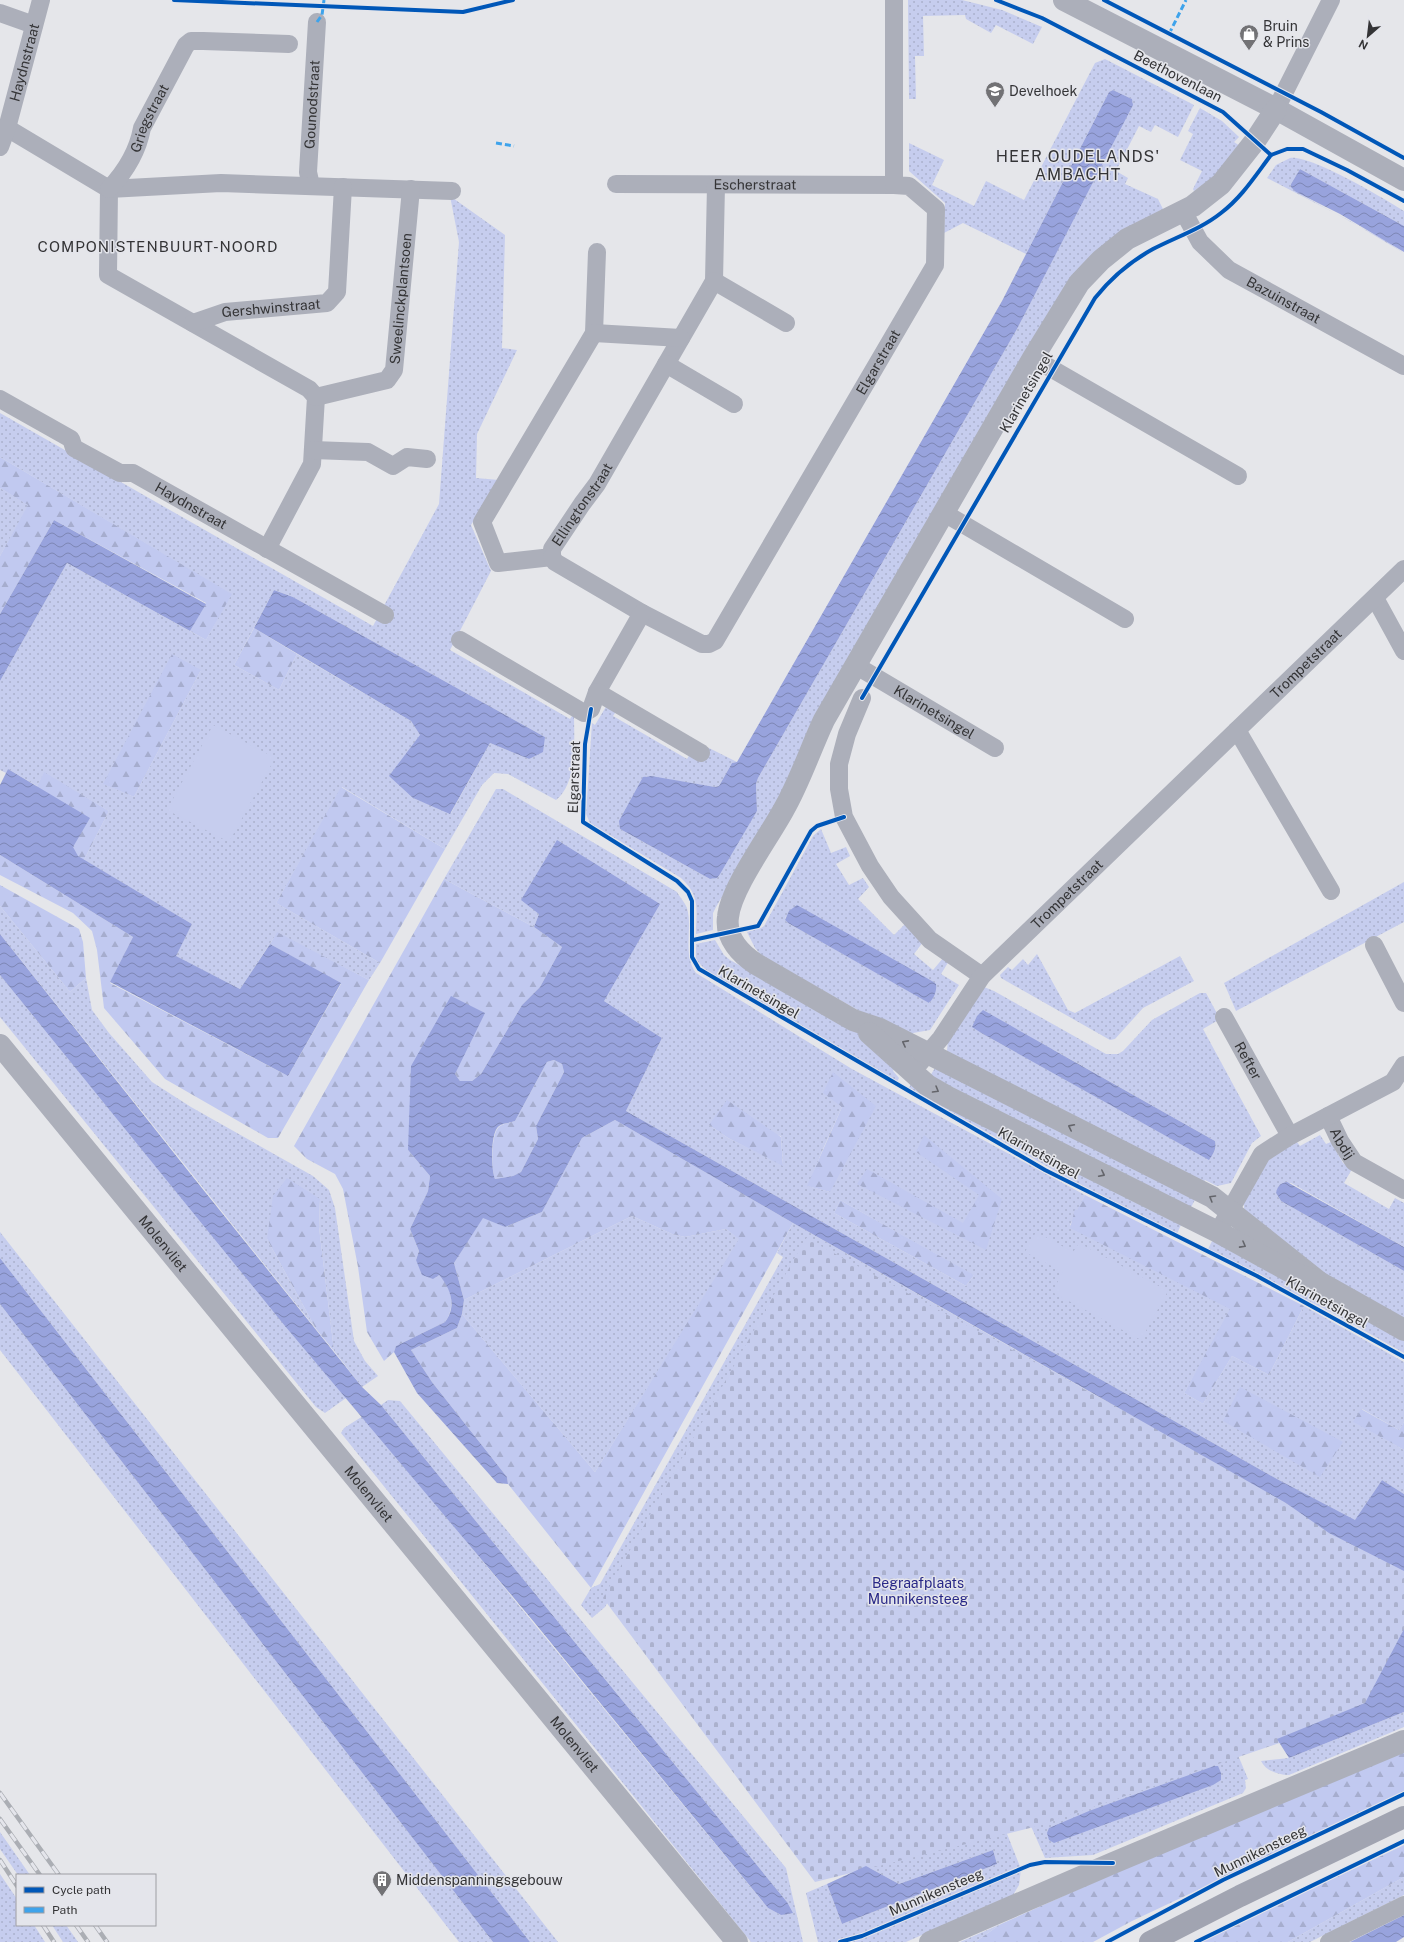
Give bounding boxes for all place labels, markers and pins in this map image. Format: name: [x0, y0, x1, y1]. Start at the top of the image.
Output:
place label: Bruin & Prins: [1263, 18, 1309, 50]
shop icon: Bruin & Prins: [1238, 23, 1260, 51]
school or university icon: Develhoek: [984, 80, 1006, 108]
place label: Develhoek: [1009, 83, 1077, 99]
building icon: Middenspanningsgebouw: [371, 1869, 393, 1897]
place label: Middenspanningsgebouw: [396, 1872, 563, 1888]

